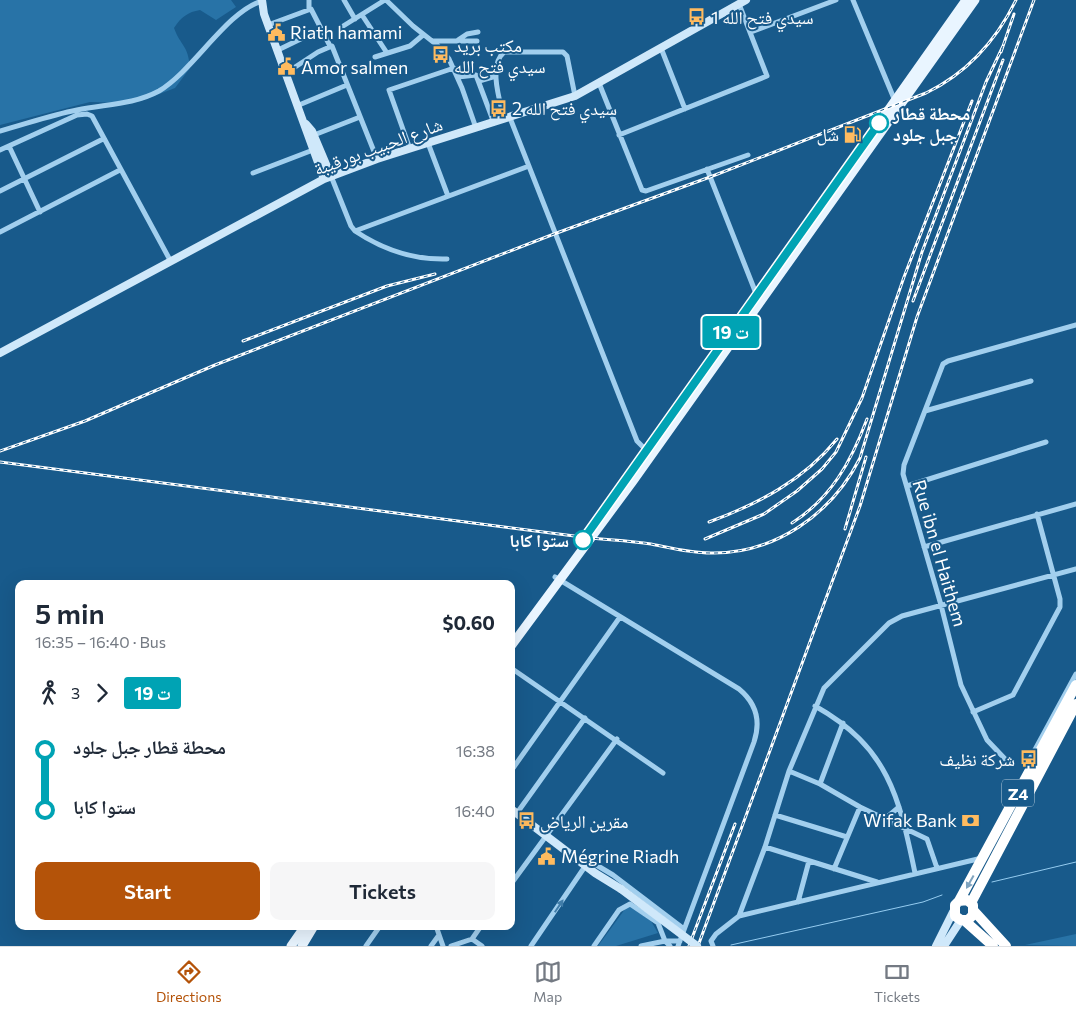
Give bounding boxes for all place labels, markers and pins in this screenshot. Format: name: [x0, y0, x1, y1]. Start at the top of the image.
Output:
place label: سيدي فتح الله 1: [711, 6, 814, 33]
bus stop icon: سيدي فتح الله 1: [687, 7, 707, 27]
place label: Riath hamami: [290, 21, 402, 43]
public building icon: Riath hamami: [266, 22, 286, 42]
place label: مكتب بريد سيدي فتح الله: [454, 34, 546, 82]
bus stop icon: مكتب بريد سيدي فتح الله: [430, 45, 450, 65]
place label: Amor salmen: [301, 56, 408, 78]
public building icon: Amor salmen: [277, 57, 297, 77]
place label: 2 سيدي فتح الله: [512, 97, 617, 124]
bus stop icon: 2 سيدي فتح الله: [488, 98, 508, 118]
place label: محطة قطار جبل جلود: [892, 102, 970, 146]
marker: محطة قطار جبل جلود: [869, 113, 889, 133]
place label: شل: [817, 123, 839, 146]
fuel station icon: شل: [843, 124, 863, 144]
place label: ستوا كابا: [509, 529, 569, 552]
marker: ستوا كابا: [573, 530, 593, 550]
place label: شركة نظيف: [939, 748, 1015, 770]
bus stop icon: شركة نظيف: [1019, 749, 1039, 769]
place label: Wifak Bank: [863, 809, 957, 831]
place label: مقرين الرياض: [540, 810, 628, 833]
bank icon: Wifak Bank: [961, 810, 981, 830]
bus stop icon: مقرين الرياض: [516, 811, 536, 831]
place label: Mégrine Riadh: [561, 845, 679, 867]
public building icon: Mégrine Riadh: [537, 846, 557, 866]

